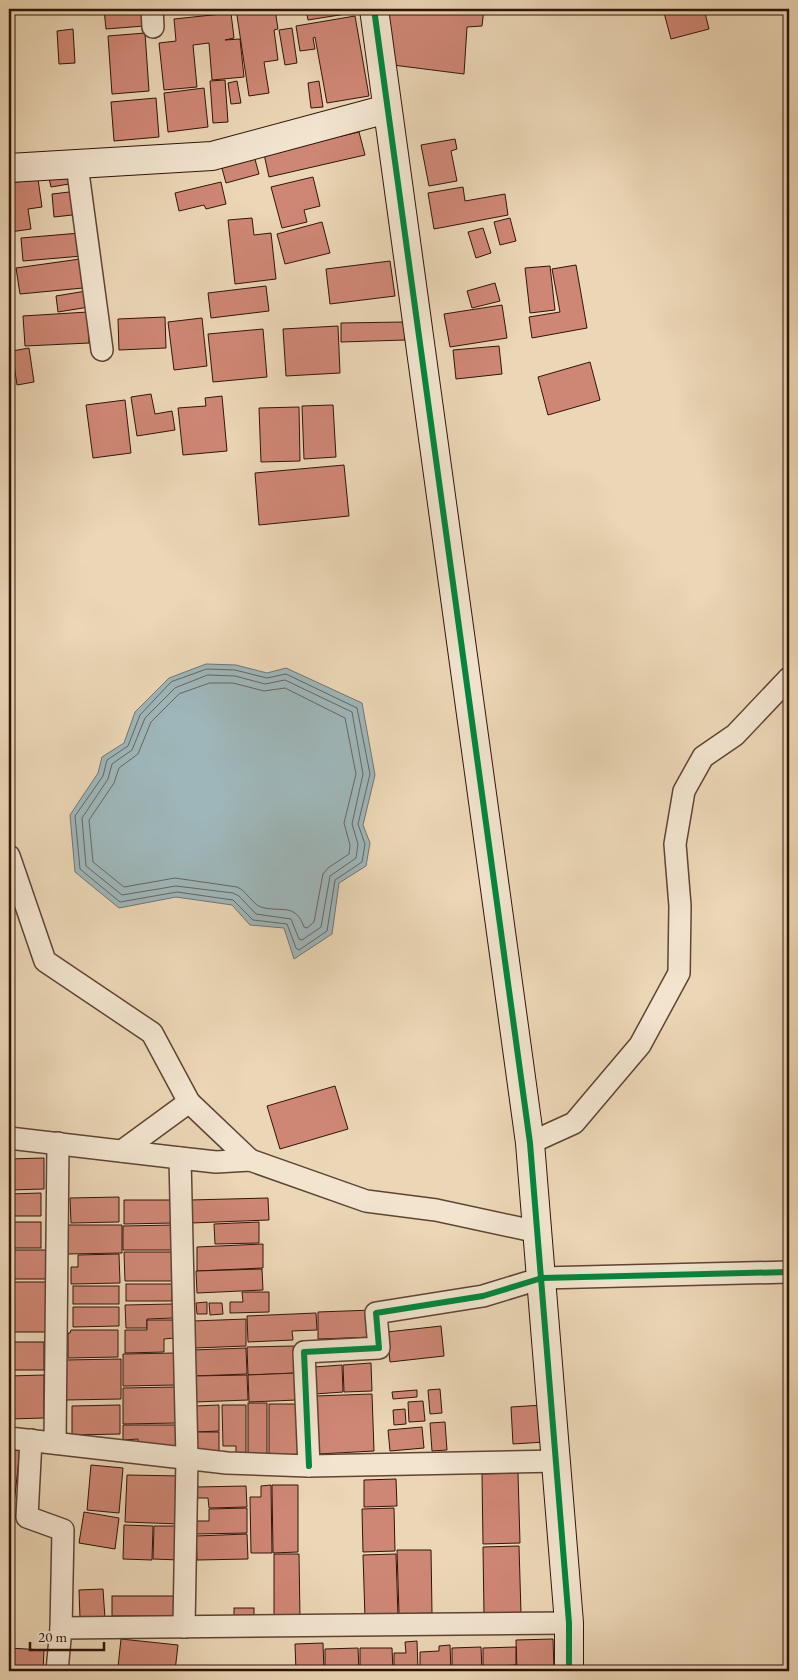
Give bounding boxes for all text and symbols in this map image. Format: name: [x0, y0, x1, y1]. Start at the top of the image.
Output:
scale bar: [30, 1620, 104, 1652]
text: 20 m: [38, 1627, 67, 1646]

